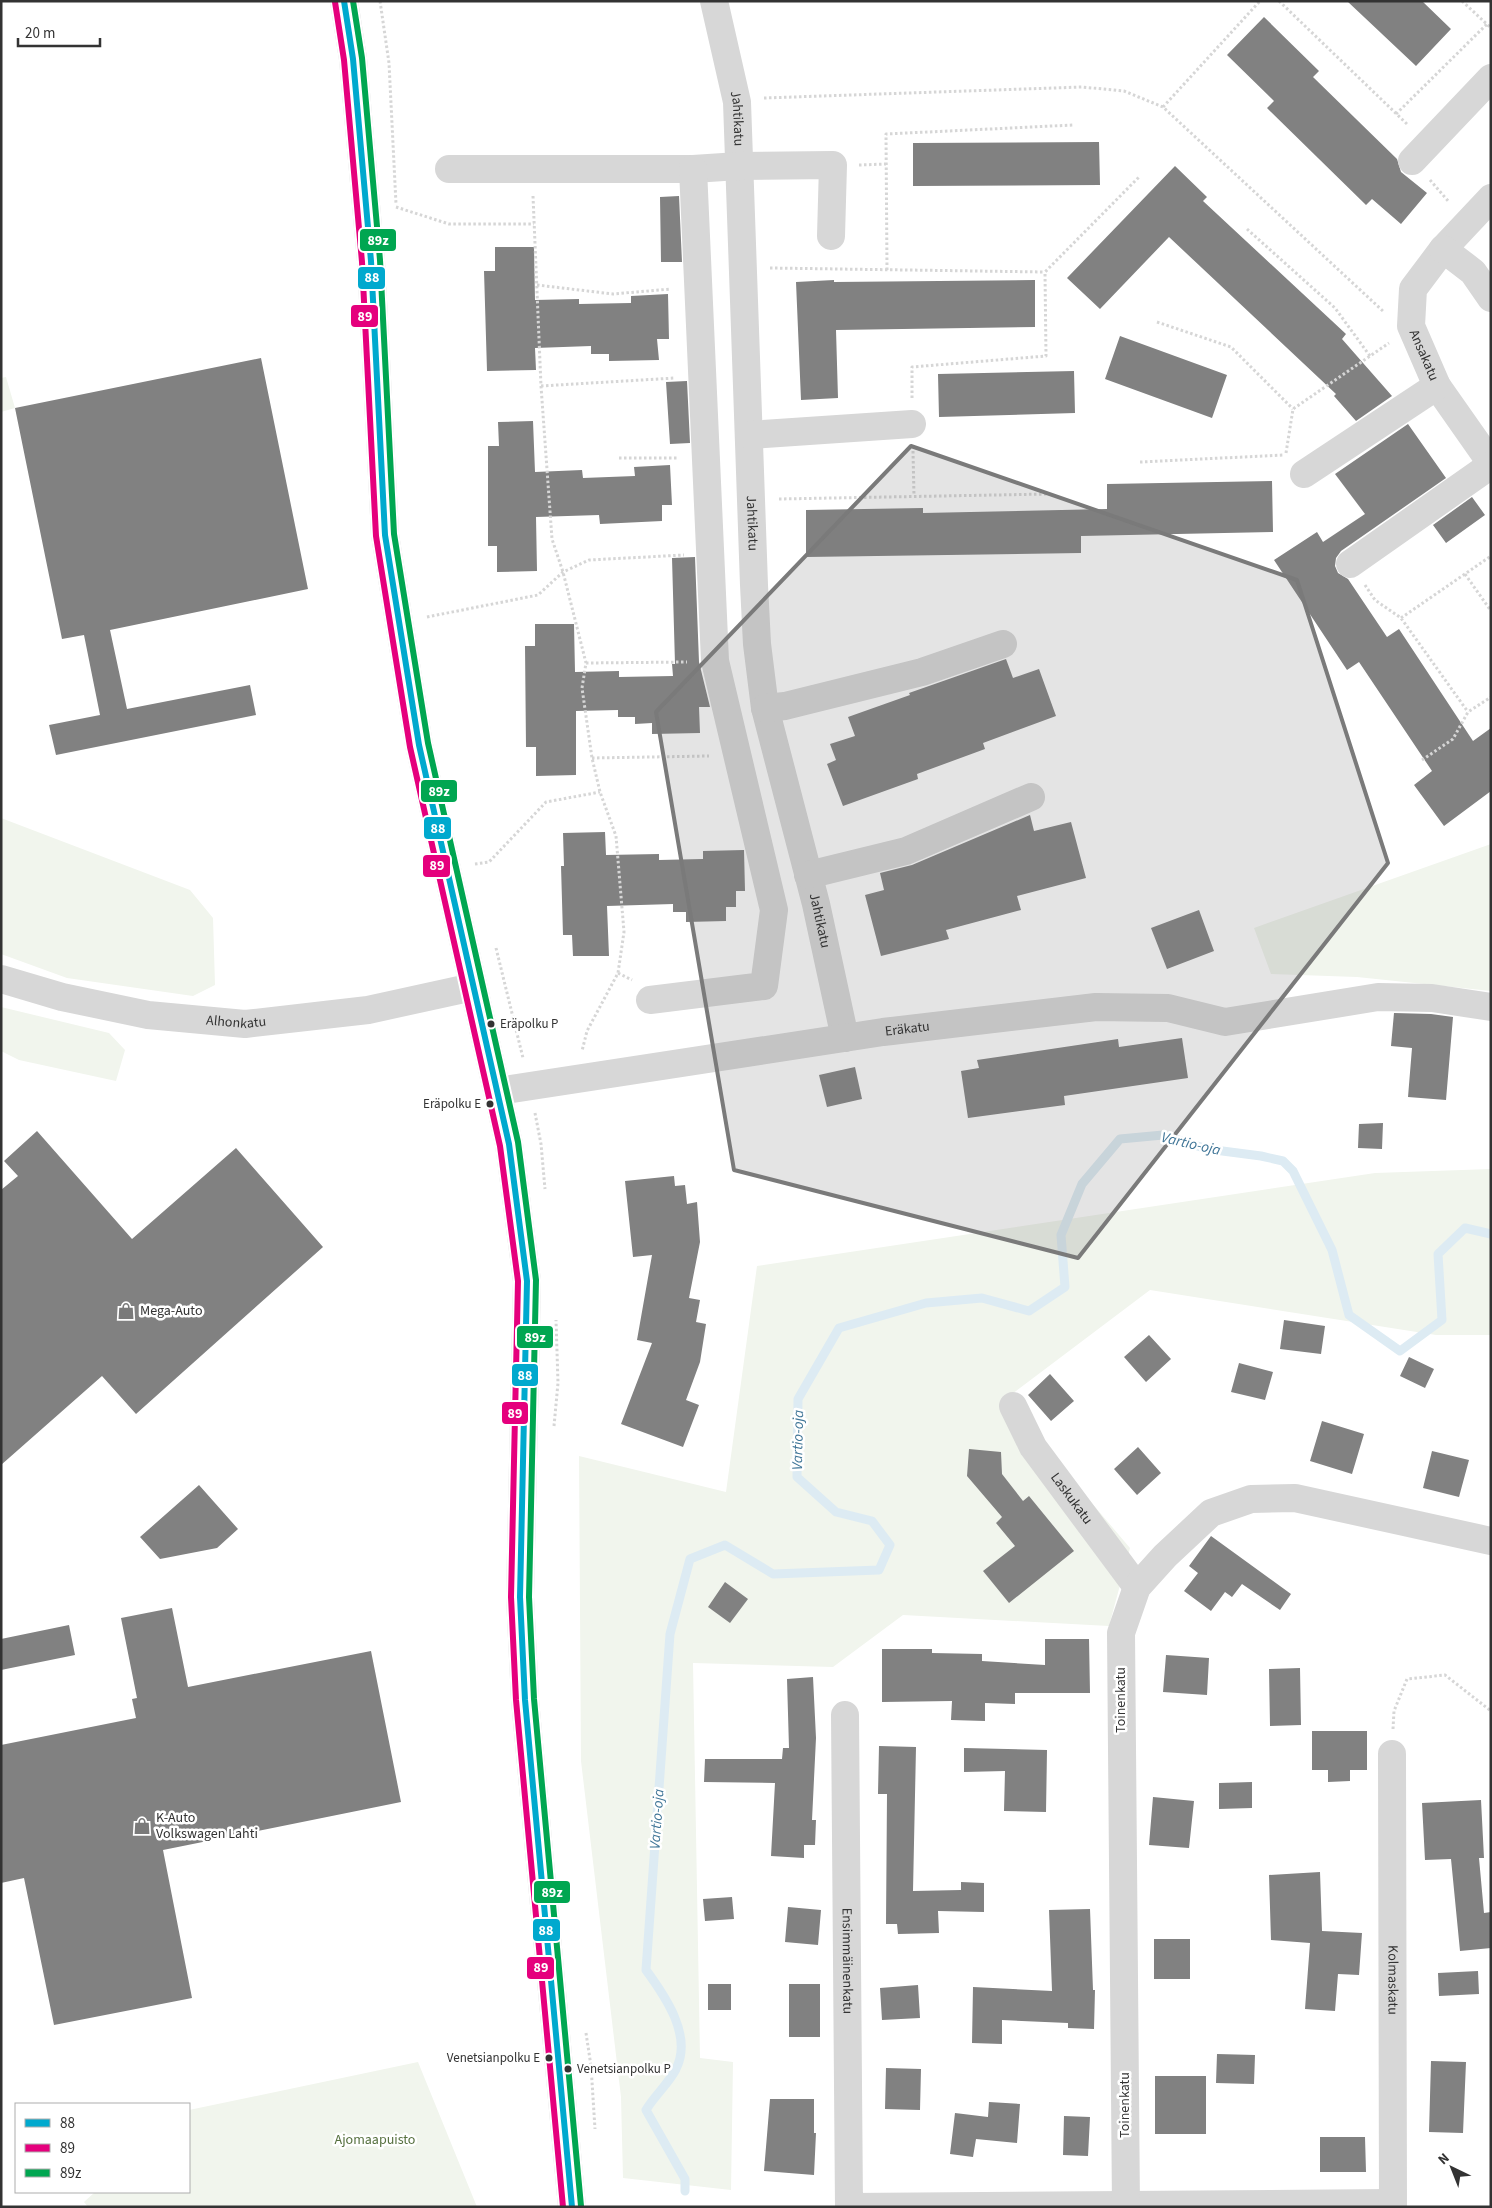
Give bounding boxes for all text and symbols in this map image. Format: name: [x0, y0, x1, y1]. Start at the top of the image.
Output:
scale bar: [18, 15, 100, 47]
text: 20 m: [25, 23, 55, 44]
street label: Jahtikatu: [725, 89, 749, 147]
line badge: 89z: [359, 228, 397, 252]
text: 89z: [367, 231, 389, 251]
line badge: 88: [357, 266, 386, 290]
text: 88: [365, 268, 379, 288]
line badge: 89: [350, 304, 379, 328]
text: 89: [358, 307, 372, 327]
street label: Ansakatu: [1404, 326, 1444, 384]
street label: Jahtikatu: [741, 495, 763, 551]
line badge: 89z: [420, 779, 458, 803]
text: 89z: [428, 782, 450, 802]
line badge: 88: [423, 816, 452, 840]
text: 88: [431, 819, 445, 839]
line badge: 89: [422, 854, 451, 878]
text: 89: [430, 856, 444, 876]
street label: Jahtikatu: [804, 891, 835, 950]
street label: Alhonkatu: [205, 1010, 267, 1034]
place label: Eräpolku P: [500, 1015, 558, 1033]
street label: Eräkatu: [884, 1017, 931, 1042]
marker: Eräpolku P: [486, 1019, 496, 1029]
place label: Eräpolku E: [423, 1095, 481, 1113]
marker: Eräpolku E: [485, 1099, 495, 1109]
water label: Vartio-oja: [1159, 1127, 1223, 1161]
shop icon: Mega-Auto: [116, 1301, 136, 1321]
place label: Mega-Auto: [140, 1301, 202, 1321]
line badge: 89z: [516, 1325, 554, 1349]
text: 89z: [524, 1328, 546, 1348]
line badge: 88: [511, 1363, 539, 1387]
text: 88: [518, 1366, 532, 1386]
line badge: 89: [501, 1401, 529, 1425]
text: 89: [508, 1404, 522, 1424]
water label: Vartio-oja: [787, 1410, 809, 1470]
street label: Laskukatu: [1045, 1469, 1097, 1529]
street label: Toinenkatu: [1111, 1667, 1131, 1733]
water label: Vartio-oja: [644, 1788, 670, 1850]
place label: K-Auto Volkswagen Lahti: [156, 1808, 258, 1844]
shop icon: K-Auto Volkswagen Lahti: [132, 1816, 152, 1836]
line badge: 89z: [533, 1880, 571, 1904]
text: 89z: [541, 1883, 563, 1903]
street label: Ensimmäinenkatu: [837, 1908, 857, 2014]
line badge: 88: [532, 1918, 561, 1942]
text: 88: [539, 1921, 553, 1941]
street label: Kolmaskatu: [1382, 1945, 1403, 2015]
line badge: 89: [526, 1956, 555, 1980]
text: 89: [534, 1958, 548, 1978]
place label: Venetsianpolku E: [447, 2049, 540, 2067]
marker: Venetsianpolku E: [544, 2053, 554, 2063]
place label: Venetsianpolku P: [577, 2060, 671, 2078]
marker: Venetsianpolku P: [563, 2064, 573, 2074]
street label: Toinenkatu: [1115, 2072, 1135, 2138]
legend: [15, 2103, 190, 2193]
text: 88: [60, 2113, 75, 2134]
park label: Ajomaapuisto: [335, 2130, 415, 2150]
text: 89: [60, 2138, 75, 2159]
north arrow: [1427, 2143, 1477, 2193]
text: N: [1434, 2149, 1454, 2170]
text: 89z: [60, 2163, 81, 2184]

